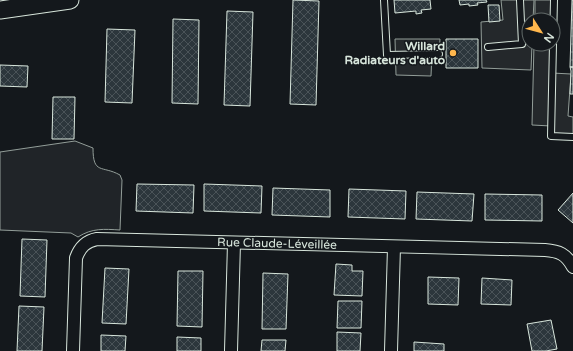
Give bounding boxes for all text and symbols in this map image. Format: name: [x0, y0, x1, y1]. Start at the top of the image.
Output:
north arrow: [521, 12, 561, 52]
text: N: [541, 30, 557, 45]
place label: Willard Radiateurs d'auto: [344, 39, 445, 67]
marker: Willard Radiateurs d'auto: [448, 48, 458, 58]
street label: Rue Claude-Léveillée: [217, 235, 337, 252]

